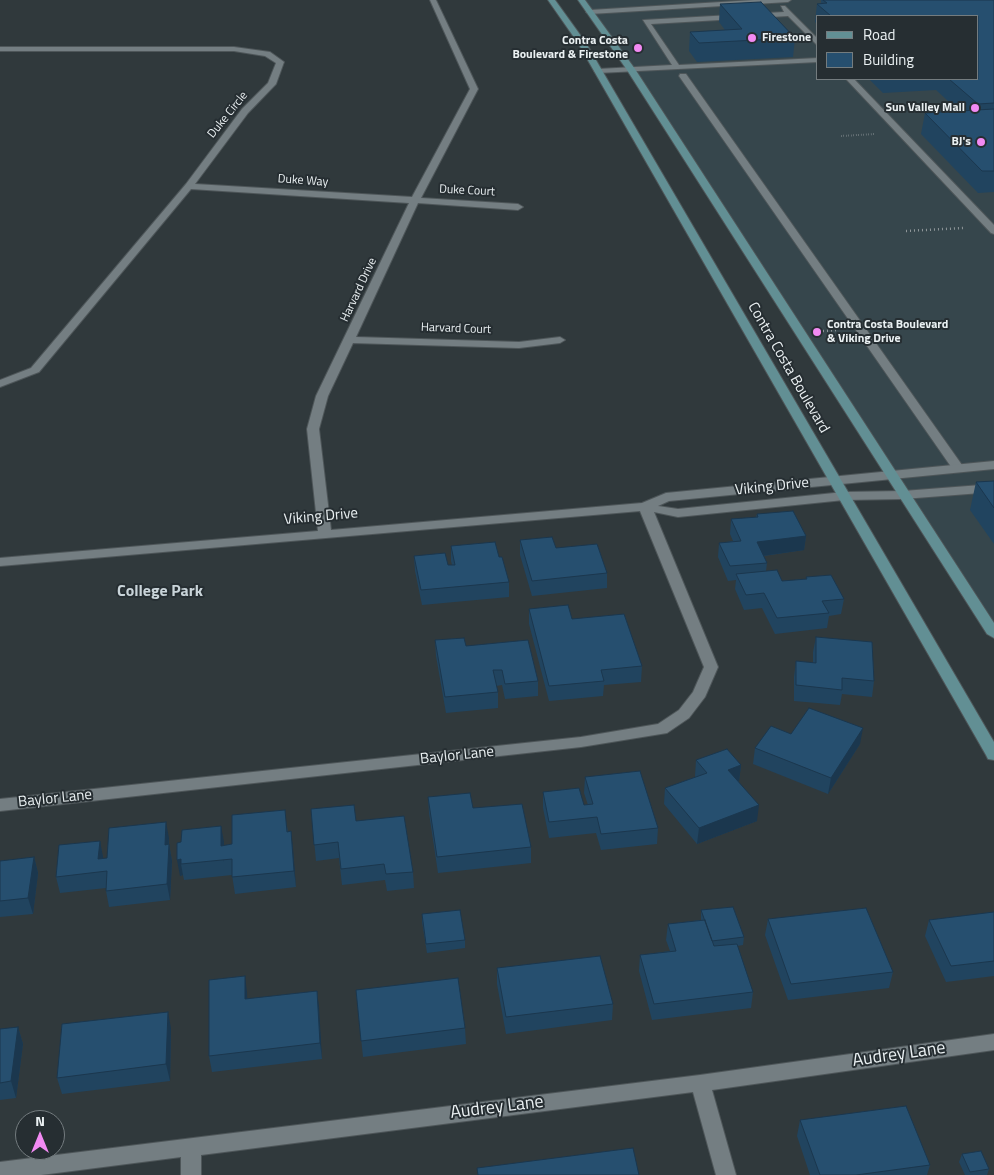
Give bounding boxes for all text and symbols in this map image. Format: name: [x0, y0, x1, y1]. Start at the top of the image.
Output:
legend: [816, 15, 979, 80]
text: Road: [863, 23, 895, 46]
place label: Firestone: [762, 31, 811, 45]
marker: Firestone: [746, 32, 758, 44]
place label: Contra Costa Boulevard & Firestone: [512, 34, 628, 62]
marker: Contra Costa Boulevard & Firestone: [632, 42, 644, 54]
text: Building: [863, 48, 914, 71]
street label: Duke Circle: [205, 89, 251, 141]
place label: Sun Valley Mall: [885, 101, 965, 115]
marker: Sun Valley Mall: [969, 102, 981, 114]
place label: BJ's: [952, 135, 971, 149]
marker: BJ's: [975, 136, 987, 148]
street label: Duke Way: [277, 172, 329, 190]
street label: Duke Court: [439, 182, 495, 200]
street label: Harvard Drive: [338, 256, 380, 324]
street label: Contra Costa Boulevard: [743, 300, 833, 436]
place label: Contra Costa Boulevard & Viking Drive: [827, 318, 948, 346]
street label: Harvard Court: [421, 321, 491, 337]
marker: Contra Costa Boulevard & Viking Drive: [811, 326, 823, 338]
street label: Viking Drive: [734, 474, 810, 500]
street label: Viking Drive: [283, 505, 359, 529]
district label: College Park: [117, 582, 203, 602]
street label: Baylor Lane: [419, 743, 495, 769]
street label: Baylor Lane: [17, 786, 93, 812]
street label: Audrey Lane: [851, 1038, 947, 1072]
street label: Audrey Lane: [449, 1092, 545, 1124]
north arrow: [15, 1110, 65, 1160]
text: N: [35, 1110, 45, 1131]

